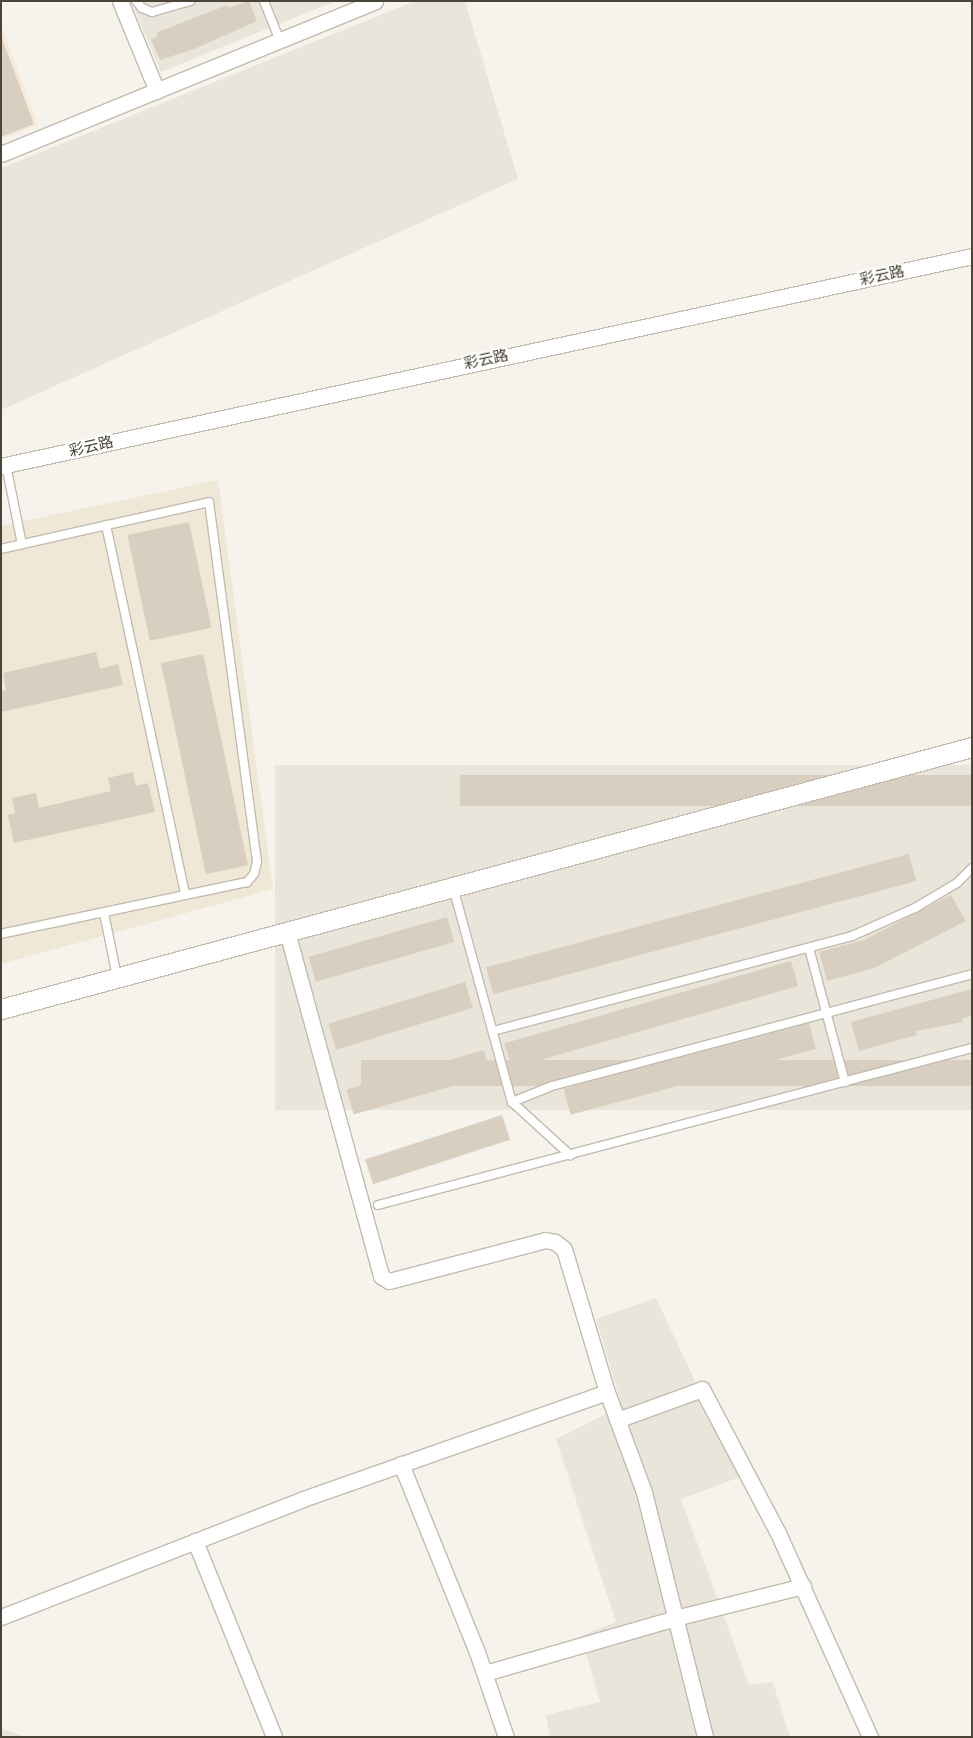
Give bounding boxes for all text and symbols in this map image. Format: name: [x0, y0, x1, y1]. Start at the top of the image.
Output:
street label: 彩云路: [858, 262, 906, 288]
street label: 彩云路: [462, 346, 510, 372]
street label: 彩云路: [67, 432, 115, 460]

